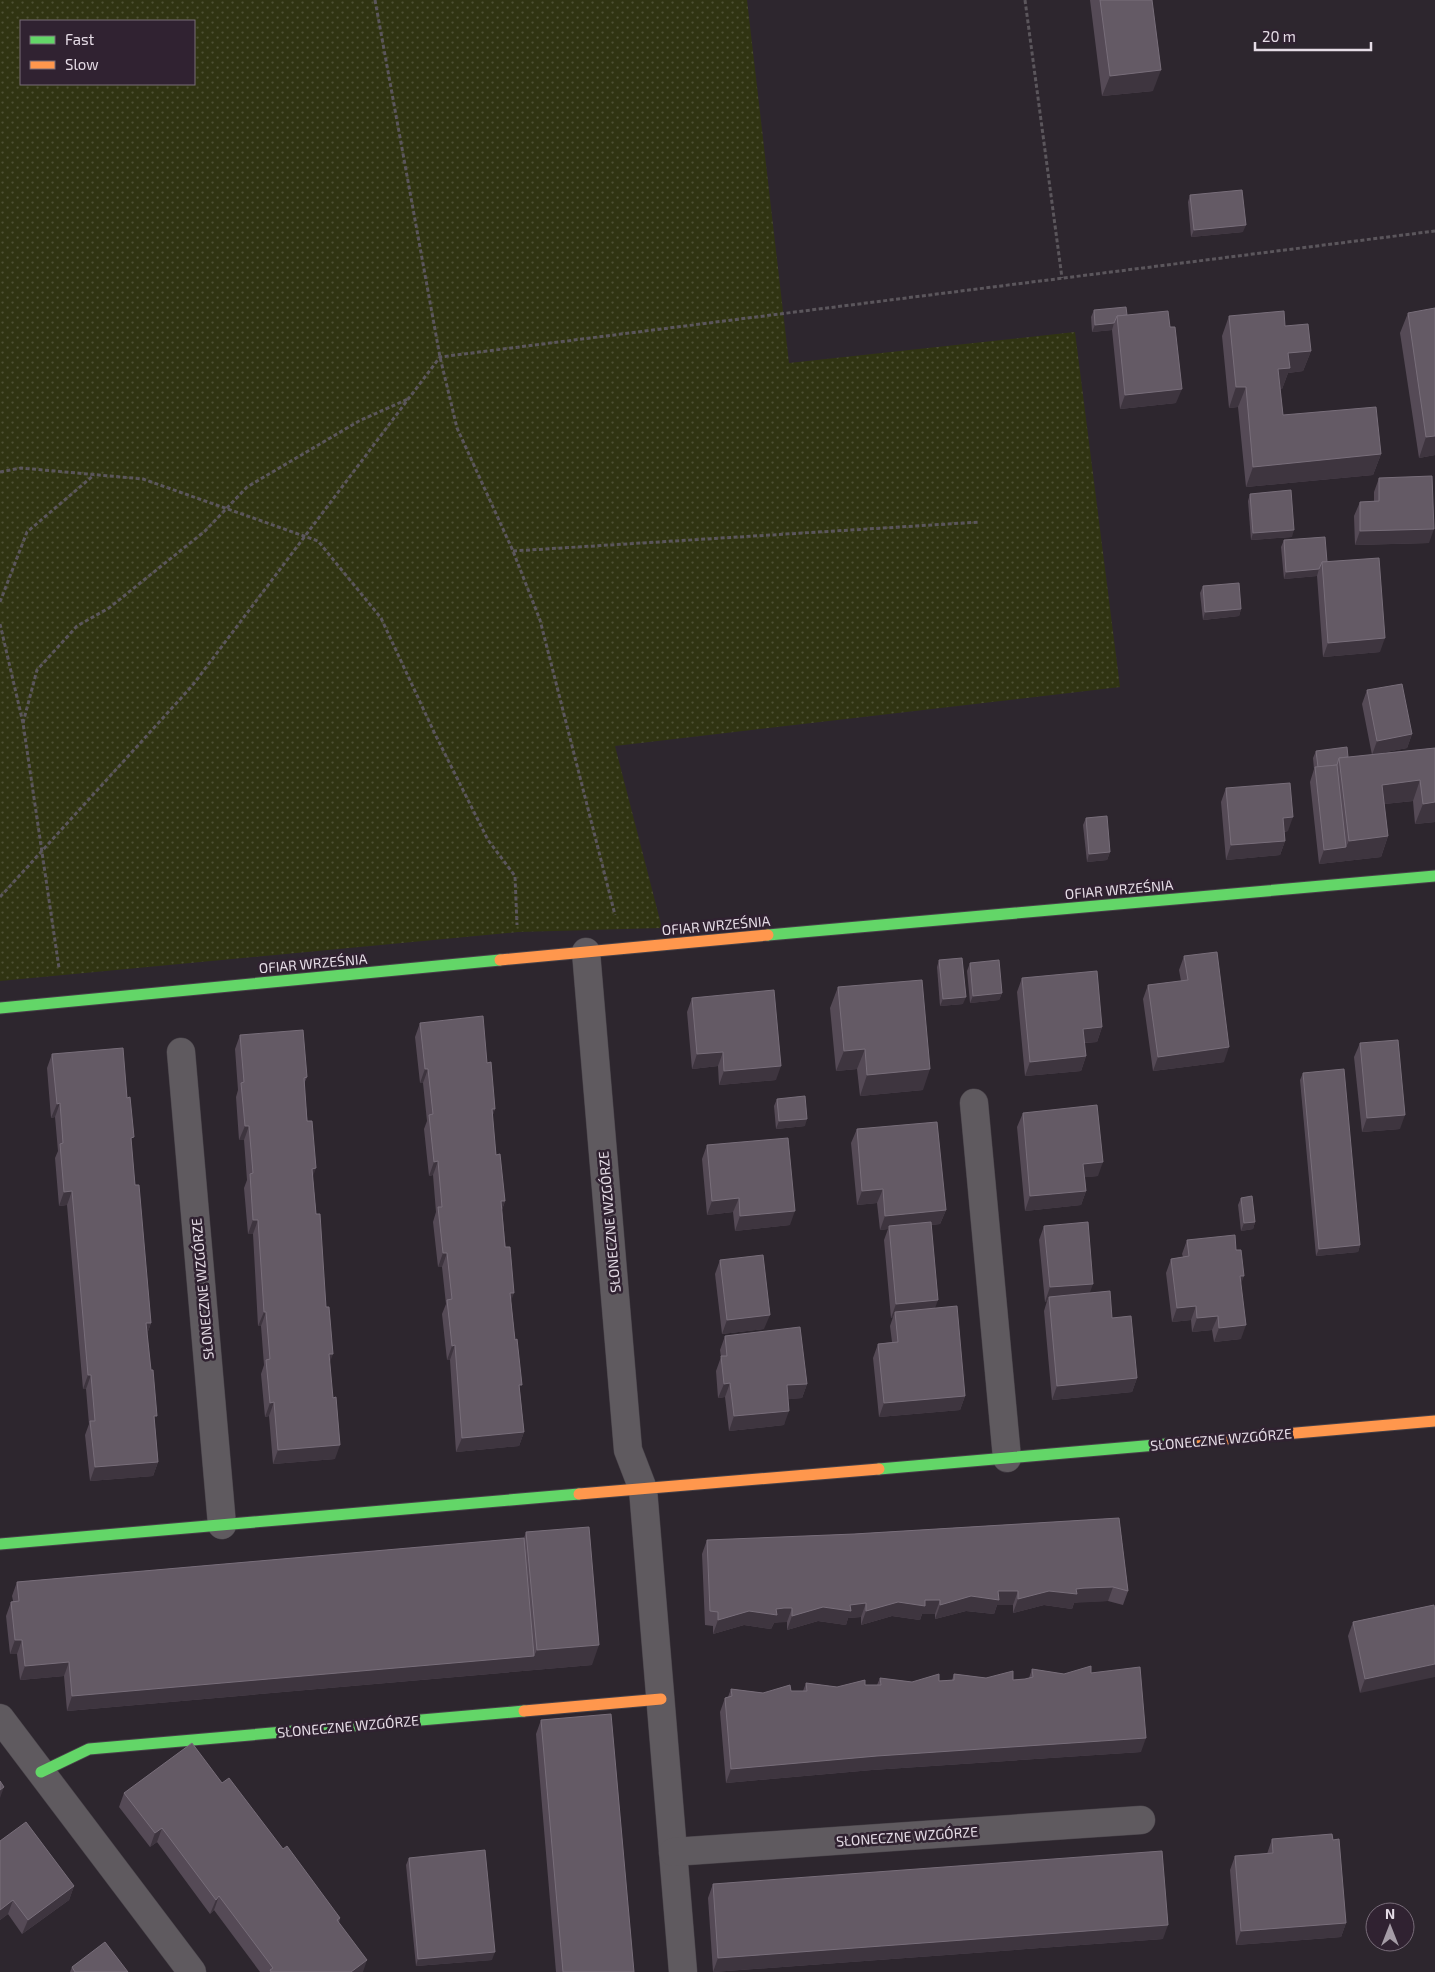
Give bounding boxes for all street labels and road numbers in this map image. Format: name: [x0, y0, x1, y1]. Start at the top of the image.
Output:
street label: OFIAR WRZEŚNIA: [1064, 876, 1174, 902]
street label: OFIAR WRZEŚNIA: [661, 912, 771, 938]
street label: OFIAR WRZEŚNIA: [258, 950, 368, 976]
street label: SŁONECZNE WZGÓRZE: [594, 1150, 624, 1294]
street label: SŁONECZNE WZGÓRZE: [187, 1217, 217, 1361]
street label: SŁONECZNE WZGÓRZE: [1149, 1424, 1293, 1454]
street label: SŁONECZNE WZGÓRZE: [276, 1711, 420, 1741]
street label: SŁONECZNE WZGÓRZE: [836, 1823, 979, 1849]

